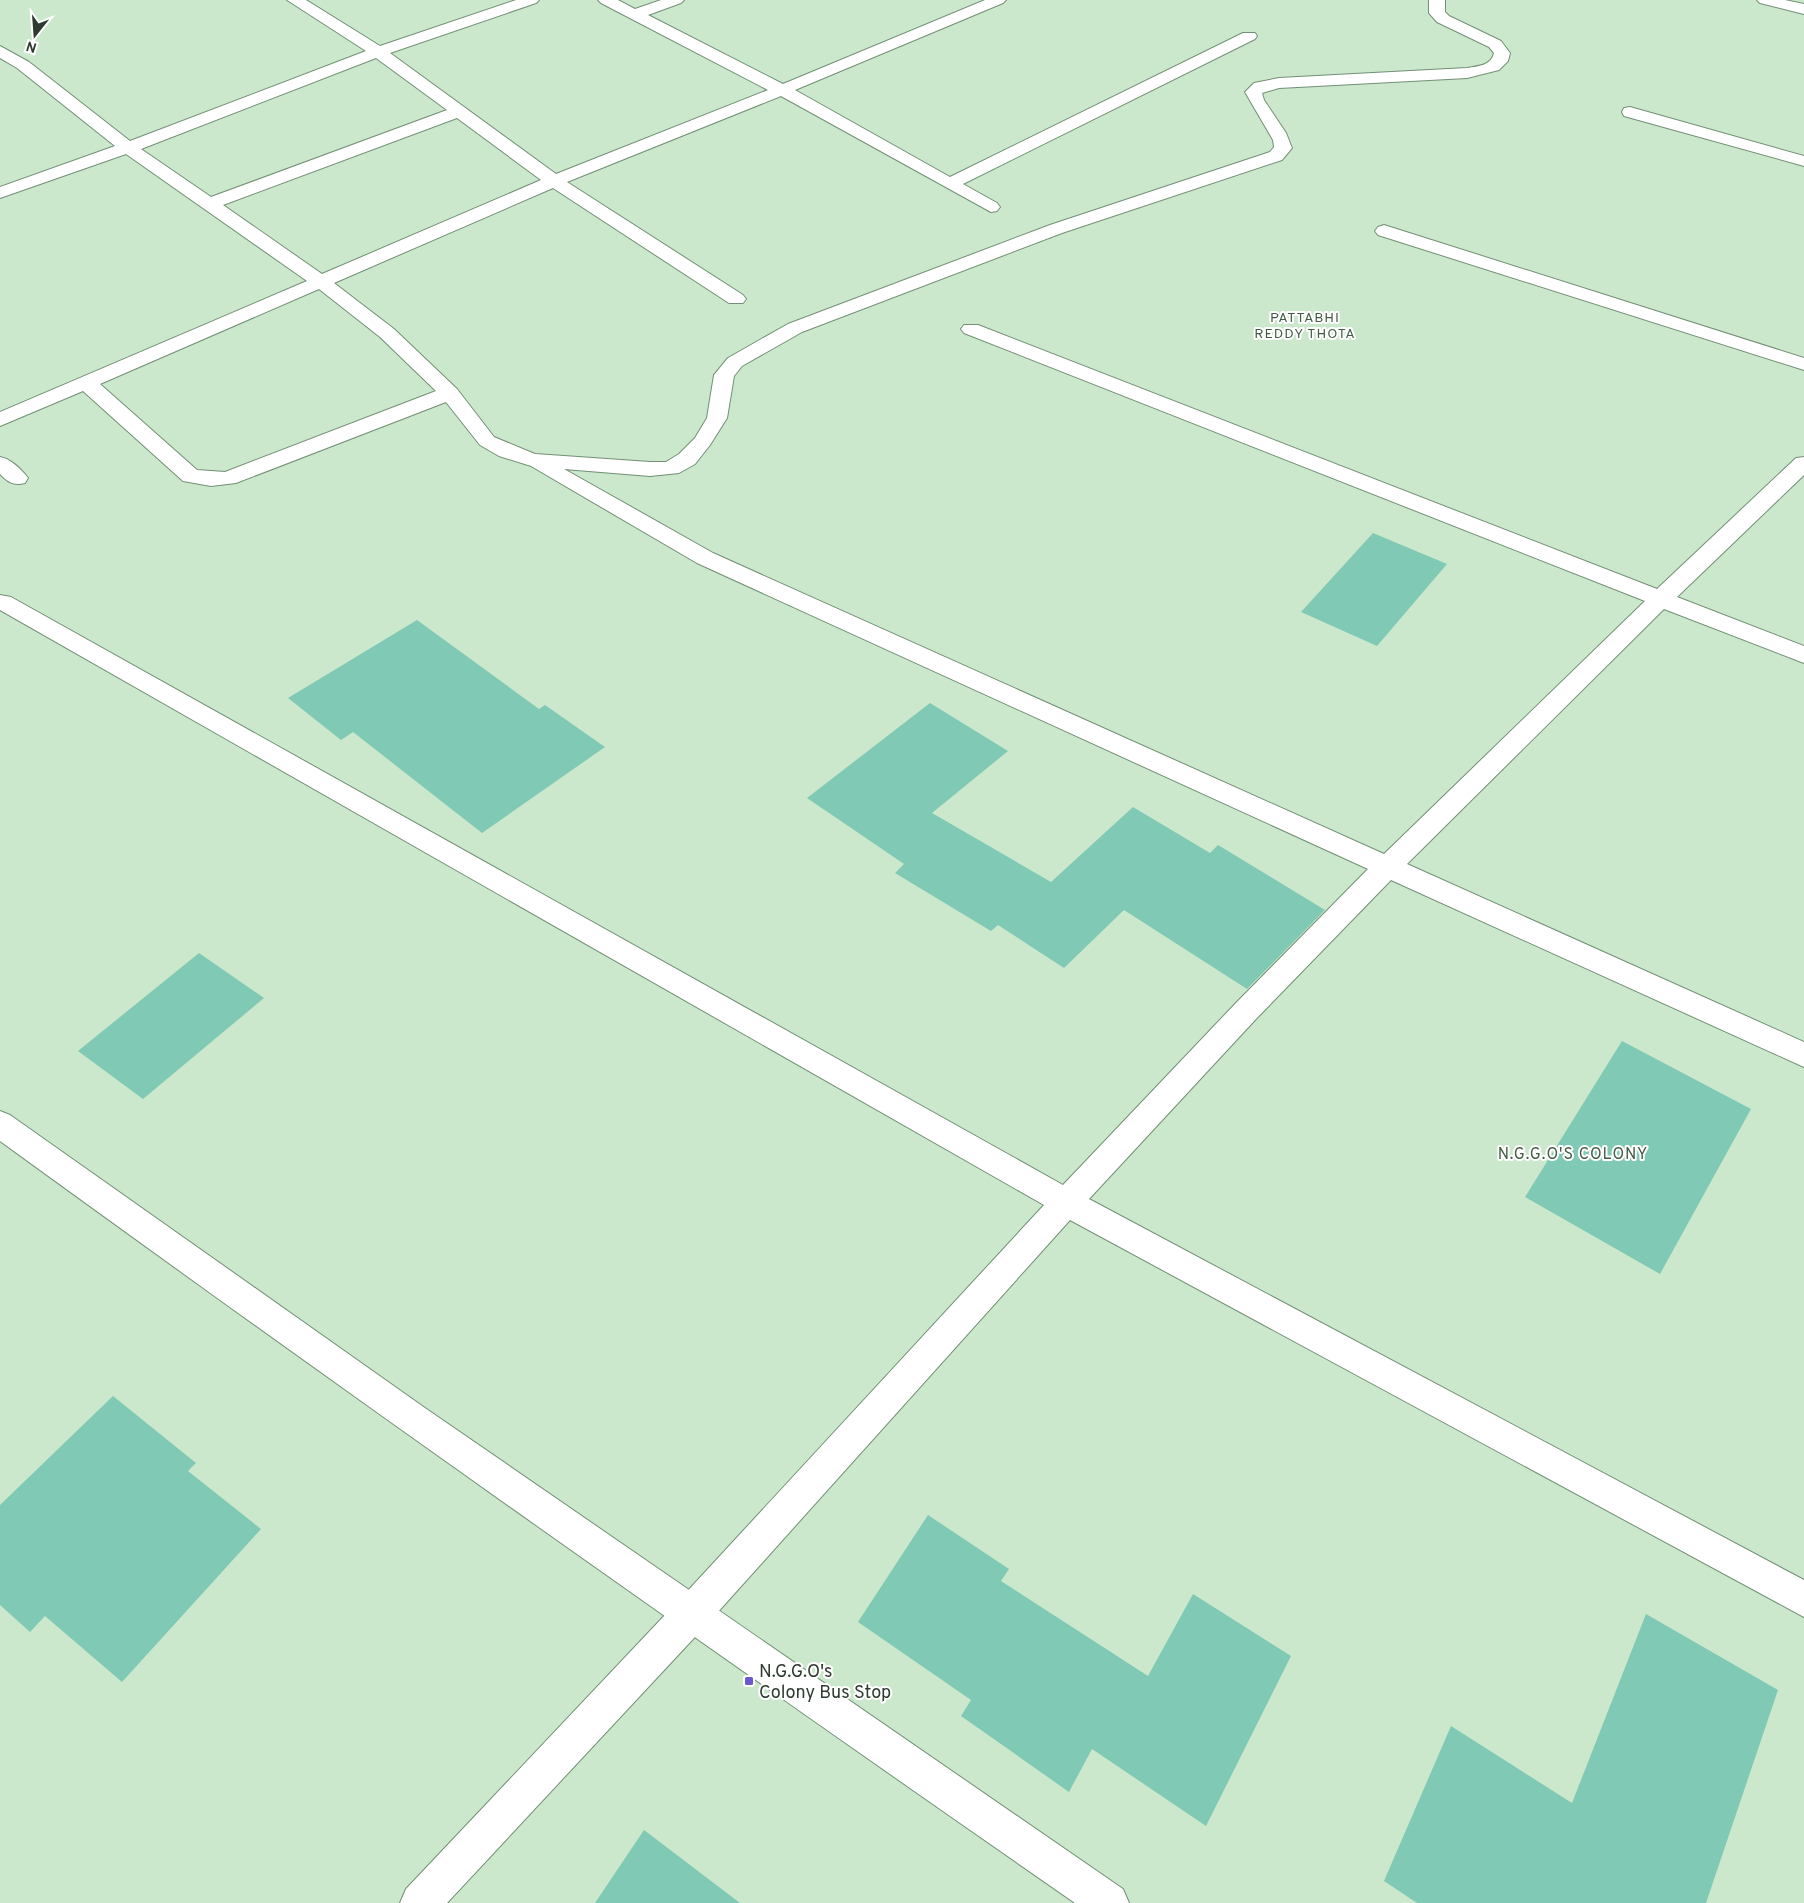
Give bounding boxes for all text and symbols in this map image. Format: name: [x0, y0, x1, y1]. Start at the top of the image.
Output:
north arrow: [10, 10, 60, 60]
text: N: [24, 36, 39, 56]
district label: PATTABHI REDDY THOTA: [1254, 310, 1356, 343]
district label: N.G.G.O'S COLONY: [1498, 1145, 1648, 1165]
place label: N.G.G.O's Colony Bus Stop: [759, 1661, 891, 1705]
marker: N.G.G.O's Colony Bus Stop: [743, 1675, 755, 1687]

